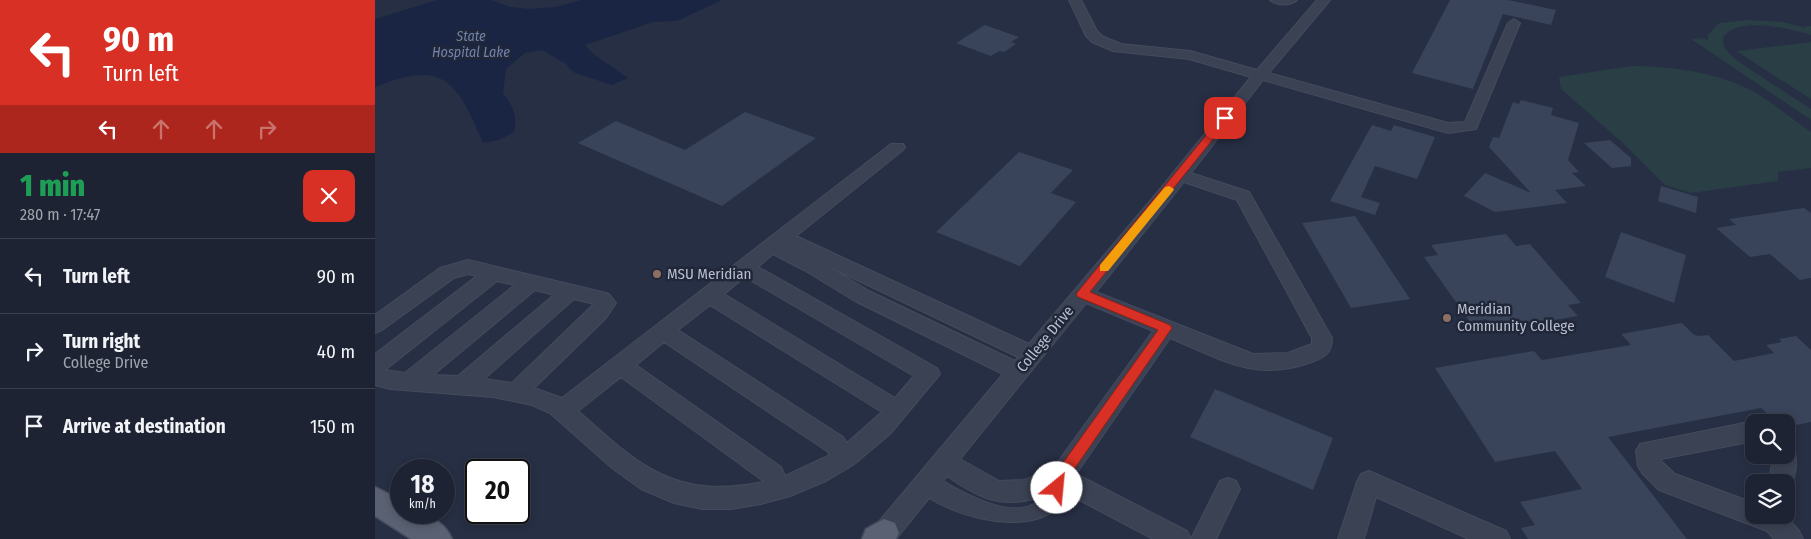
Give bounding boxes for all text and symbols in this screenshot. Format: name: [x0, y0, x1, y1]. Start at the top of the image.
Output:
text: 90 m: [103, 18, 174, 60]
icon: left: [20, 20, 85, 85]
water label: State Hospital Lake: [432, 28, 510, 61]
text: Turn left: [103, 60, 179, 87]
pin: [1204, 97, 1246, 139]
icon: arrive: [1211, 104, 1239, 132]
icon: left: [94, 115, 122, 143]
icon: ahead: [147, 115, 175, 143]
icon: ahead: [200, 115, 228, 143]
icon: right: [253, 115, 281, 143]
text: 1 min: [20, 168, 85, 204]
button: close: [303, 170, 355, 222]
text: 280 m · 17:47: [20, 205, 100, 224]
icon: left: [20, 262, 48, 290]
text: Turn left: [63, 265, 130, 288]
text: 90 m: [317, 265, 355, 288]
place label: MSU Meridian: [667, 265, 751, 283]
marker: MSU Meridian: [651, 268, 663, 280]
place label: Meridian Community College: [1457, 300, 1575, 335]
street label: College Drive: [1013, 302, 1077, 376]
marker: Meridian Community College: [1441, 312, 1453, 324]
text: Turn right: [63, 330, 140, 353]
icon: right: [20, 337, 48, 365]
text: 40 m: [317, 340, 355, 363]
text: College Drive: [63, 353, 148, 372]
icon: arrive: [20, 412, 48, 440]
map controls: [1745, 414, 1795, 524]
button: search: [1745, 414, 1795, 464]
text: Arrive at destination: [63, 415, 226, 438]
text: 150 m: [310, 415, 355, 438]
speed limit sign: 20: [465, 459, 530, 524]
position arrow: [1030, 461, 1082, 513]
text: 18: [411, 470, 434, 500]
button: layers: [1745, 474, 1795, 524]
text: km/h: [409, 497, 436, 511]

